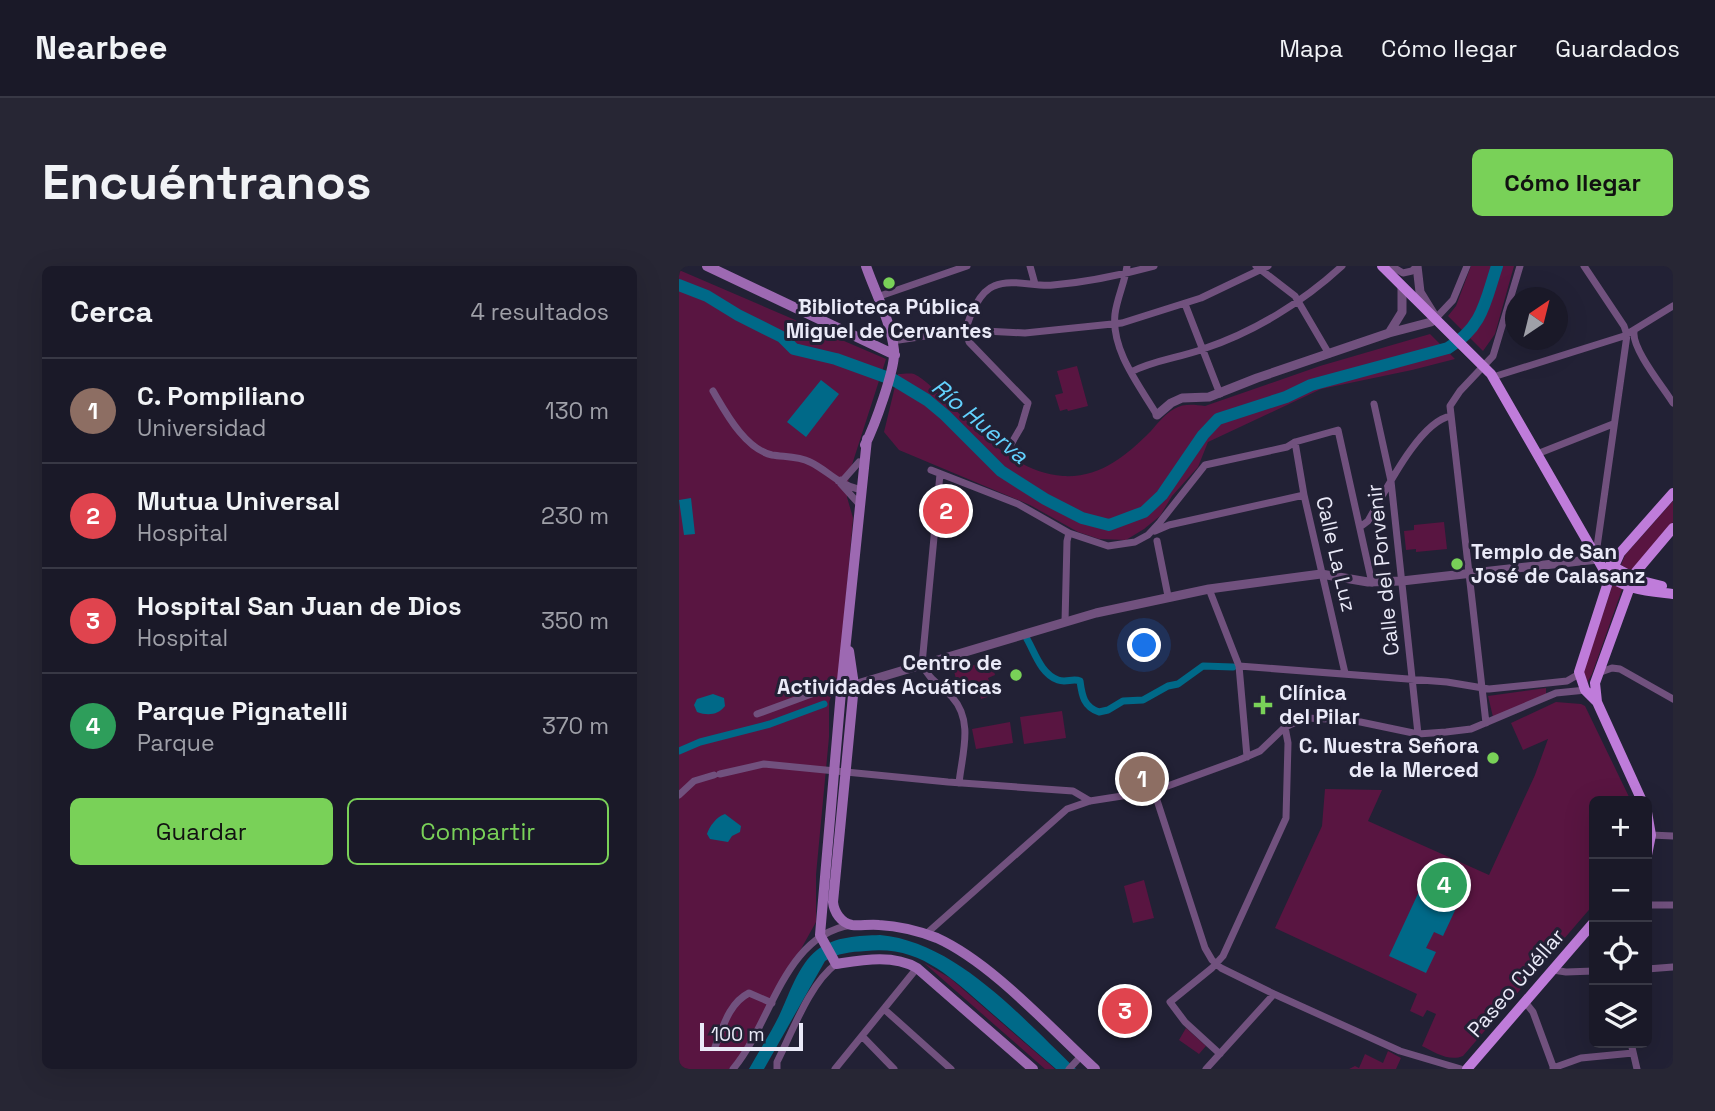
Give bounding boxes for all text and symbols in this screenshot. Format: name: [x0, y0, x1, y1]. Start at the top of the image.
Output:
text: Nearbee: [35, 27, 167, 69]
text: Mapa: [1279, 33, 1343, 64]
text: Cómo llegar: [1381, 33, 1517, 64]
text: Guardados: [1555, 33, 1680, 64]
button: Cómo llegar: [1472, 149, 1673, 216]
text: Encuéntranos: [42, 151, 371, 213]
marker: Biblioteca Pública Miguel de Cervantes: [881, 275, 897, 291]
north arrow: [1505, 287, 1568, 350]
text: Cerca: [70, 292, 153, 331]
place label: Biblioteca Pública Miguel de Cervantes: [786, 293, 992, 344]
text: 4 resultados: [470, 297, 609, 327]
water label: Río Huerva: [926, 372, 1035, 471]
text: C. Pompiliano: [137, 379, 305, 413]
text: 1: [88, 396, 98, 426]
text: 130 m: [545, 396, 609, 426]
text: Universidad: [137, 413, 266, 443]
street label: Calle del Porvenir: [1360, 483, 1405, 657]
text: Mutua Universal: [137, 484, 340, 518]
pin: 2: [923, 485, 969, 537]
street label: Calle La Luz: [1310, 493, 1363, 614]
text: 2: [86, 501, 100, 531]
text: 230 m: [541, 501, 609, 531]
text: Hospital: [137, 518, 228, 548]
place label: Templo de San José de Calasanz: [1471, 538, 1645, 589]
marker: Templo de San José de Calasanz: [1449, 556, 1465, 572]
text: Hospital San Juan de Dios: [137, 589, 462, 623]
text: 3: [86, 606, 100, 636]
text: 350 m: [541, 606, 609, 636]
text: Hospital: [137, 623, 228, 653]
your location: [1127, 628, 1161, 662]
place label: Centro de Actividades Acuáticas: [777, 649, 1002, 700]
marker: Centro de Actividades Acuáticas: [1008, 667, 1024, 683]
place label: Clínica del Pilar: [1279, 679, 1360, 730]
text: Parque Pignatelli: [137, 694, 348, 728]
marker: Clínica del Pilar: [1253, 695, 1273, 715]
text: 4: [86, 711, 100, 741]
text: 370 m: [542, 711, 609, 741]
text: Parque: [137, 728, 215, 758]
place label: C. Nuestra Señora de la Merced: [1299, 732, 1479, 783]
marker: C. Nuestra Señora de la Merced: [1485, 750, 1501, 766]
pin: 1: [1119, 753, 1165, 805]
map controls: [1589, 796, 1652, 1048]
button: +: [1589, 796, 1652, 859]
button: Guardar: [70, 798, 333, 865]
button: Compartir: [347, 798, 609, 865]
pin: 4: [1421, 859, 1467, 911]
button: −: [1589, 859, 1652, 922]
button: locate: [1589, 922, 1652, 985]
street label: Paseo Cuéllar: [1461, 923, 1570, 1043]
pin: 3: [1102, 985, 1148, 1037]
button: layers: [1589, 985, 1652, 1048]
scale bar: [700, 1020, 803, 1052]
text: 100 m: [711, 1022, 765, 1047]

